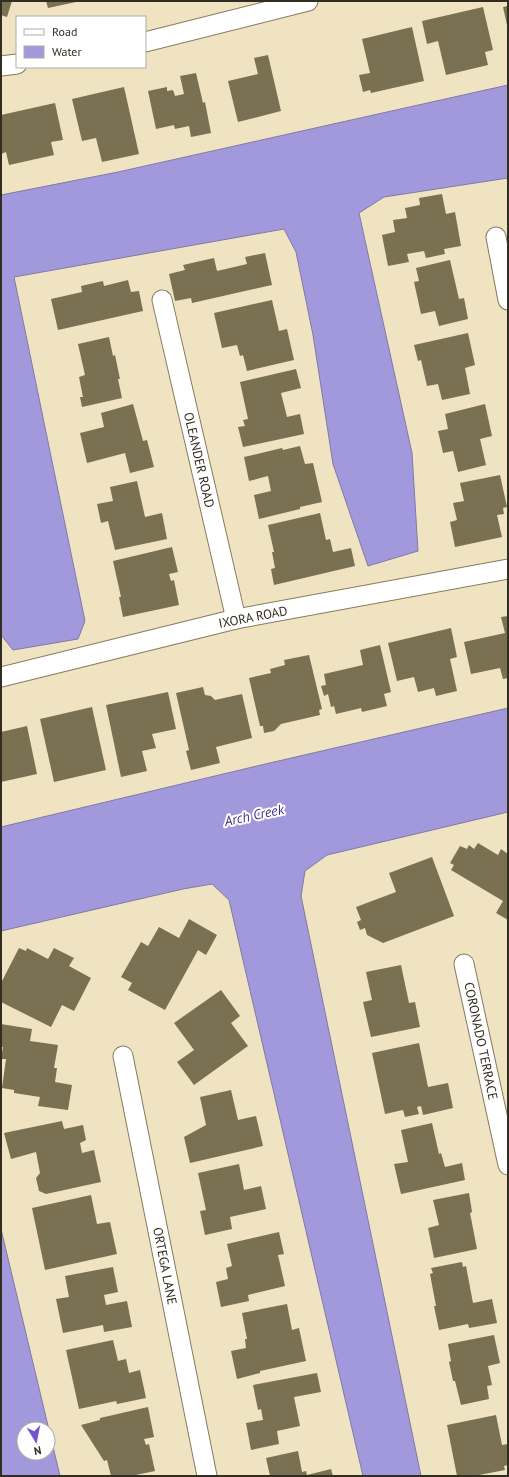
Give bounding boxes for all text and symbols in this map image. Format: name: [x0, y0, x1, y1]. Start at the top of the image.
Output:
legend: [16, 16, 146, 68]
text: Road: [52, 24, 77, 39]
text: Water: [52, 44, 82, 59]
street label: OLEANDER ROAD: [180, 411, 218, 509]
street label: IXORA ROAD: [217, 602, 289, 632]
water label: Arch Creek: [222, 800, 286, 830]
street label: CORONADO TERRACE: [460, 981, 502, 1101]
street label: ORTEGA LANE: [149, 1226, 181, 1306]
north arrow: [16, 1421, 56, 1461]
text: N: [33, 1443, 43, 1458]

